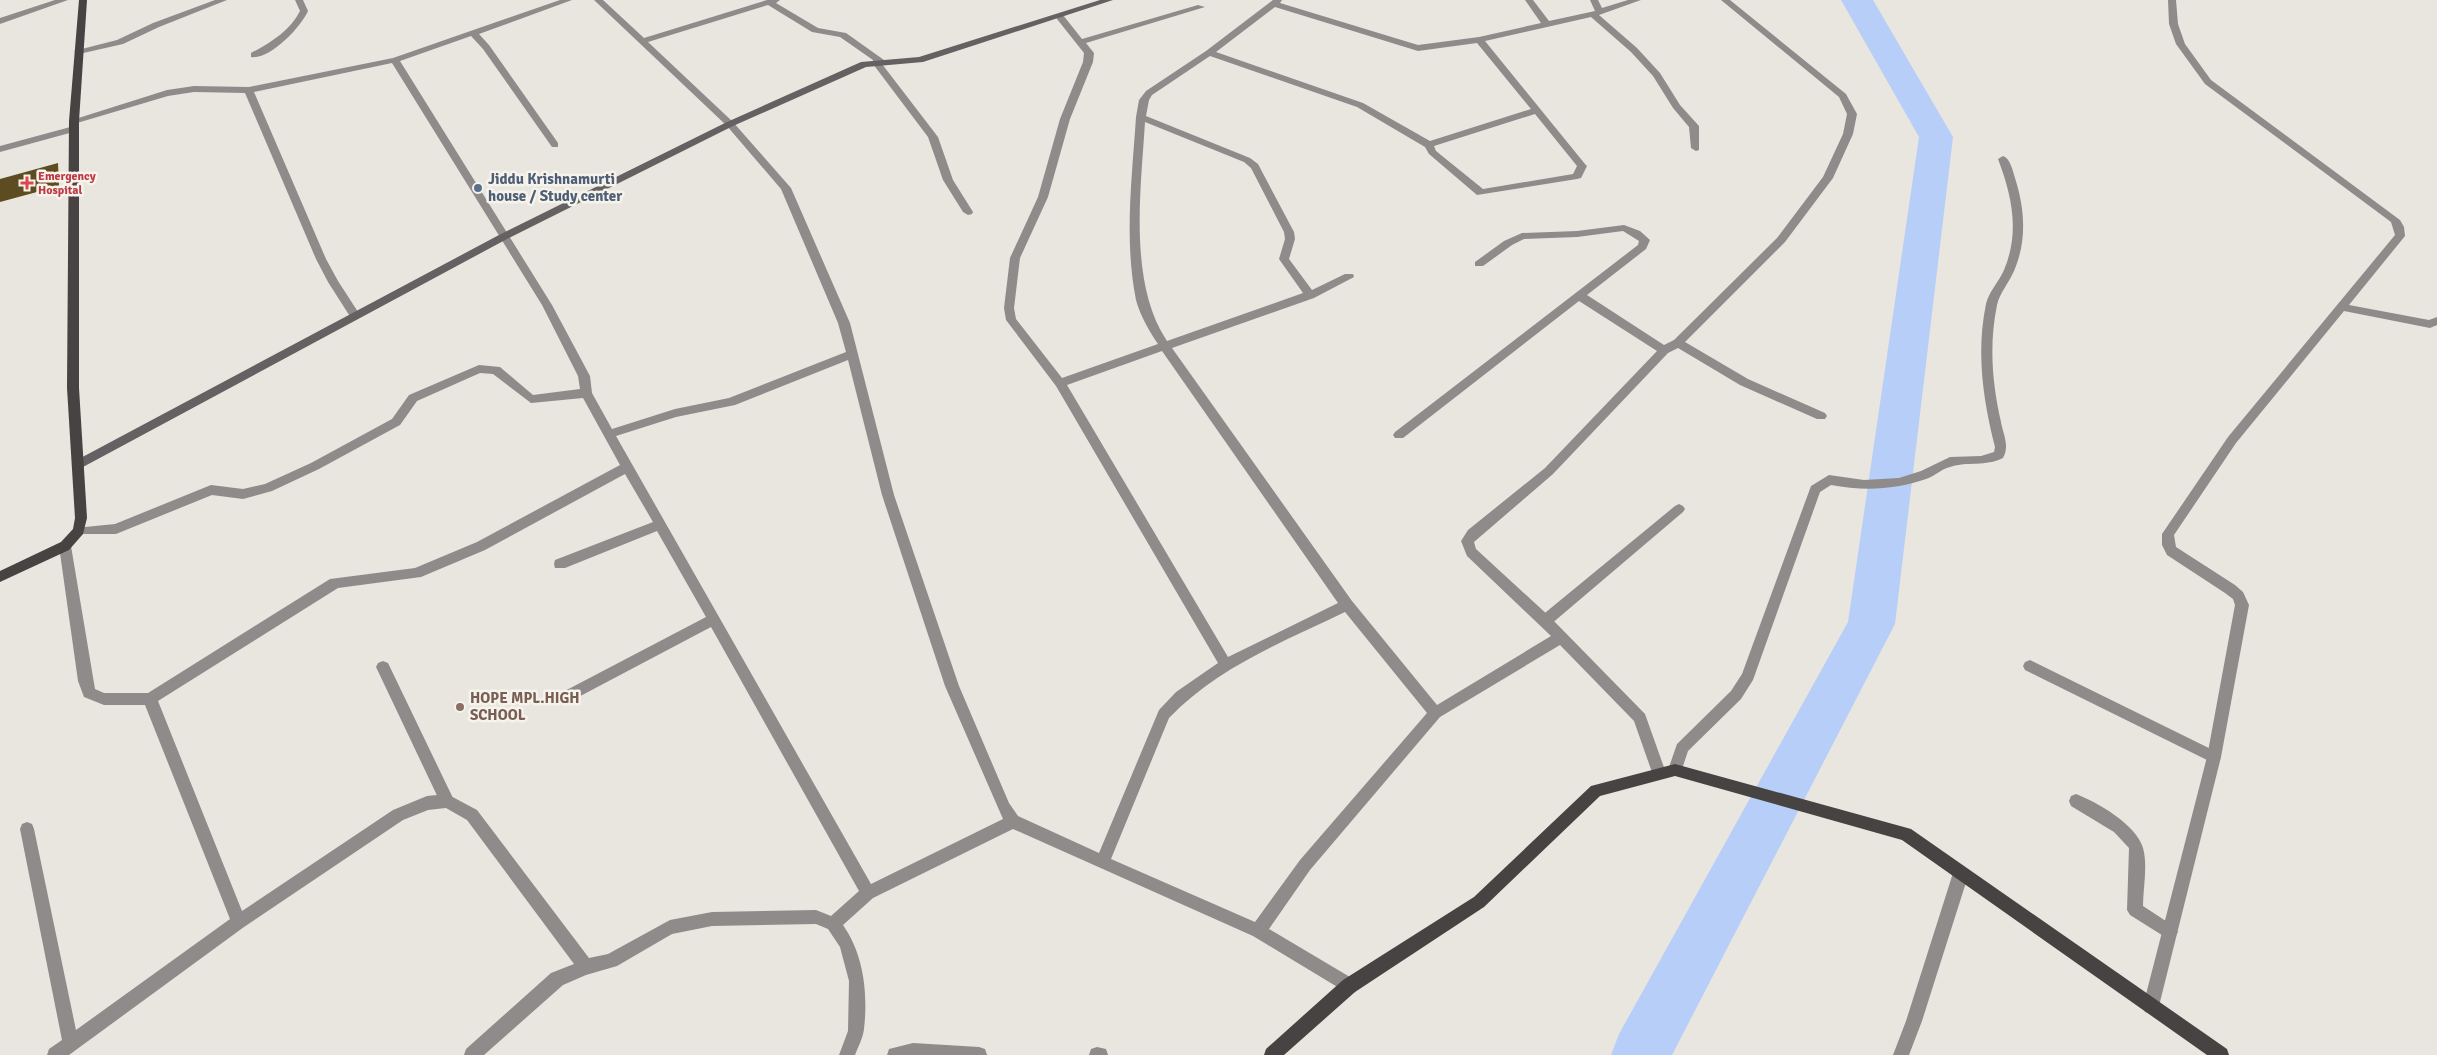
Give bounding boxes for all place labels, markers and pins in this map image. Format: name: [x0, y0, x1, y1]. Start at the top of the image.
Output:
place label: Emergency Hospital: [38, 169, 96, 198]
place label: Jiddu Krishnamurti house / Study center: [488, 170, 622, 205]
marker: Emergency Hospital: [20, 176, 34, 190]
marker: Jiddu Krishnamurti house / Study center: [472, 182, 484, 194]
place label: HOPE MPL.HIGH SCHOOL: [470, 689, 580, 724]
marker: HOPE MPL.HIGH SCHOOL: [454, 701, 466, 713]

